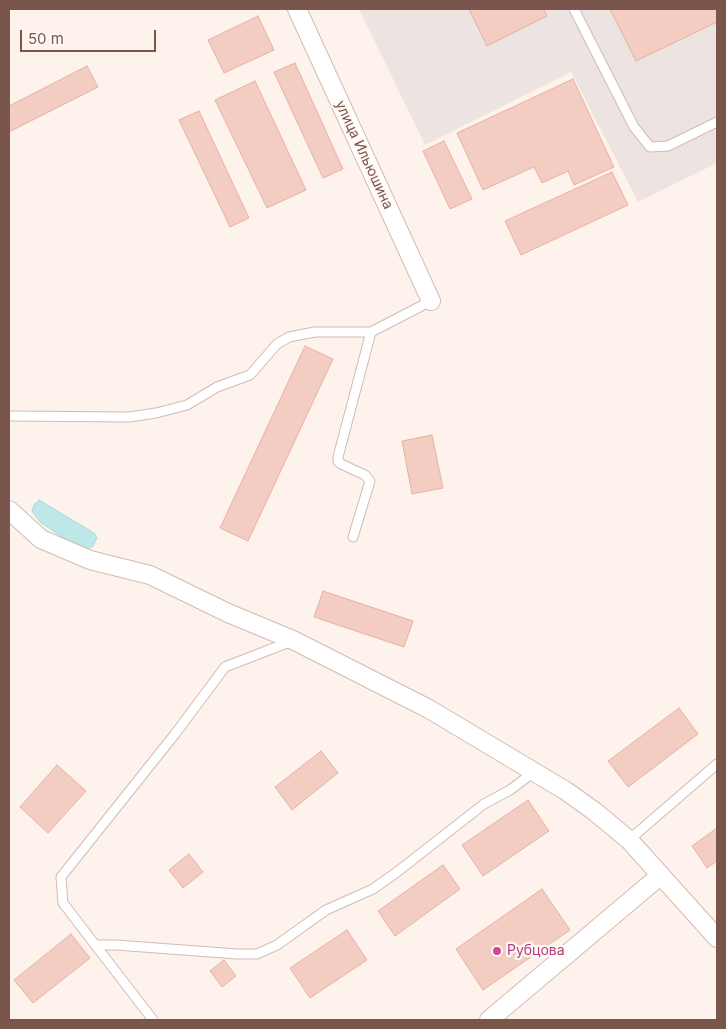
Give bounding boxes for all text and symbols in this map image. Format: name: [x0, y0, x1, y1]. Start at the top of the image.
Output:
scale bar: [22, 20, 159, 52]
text: 50 m: [28, 29, 64, 48]
street label: улица Ильюшина: [331, 98, 397, 212]
place label: Рубцова: [507, 943, 565, 959]
marker: Рубцова: [491, 945, 503, 957]

